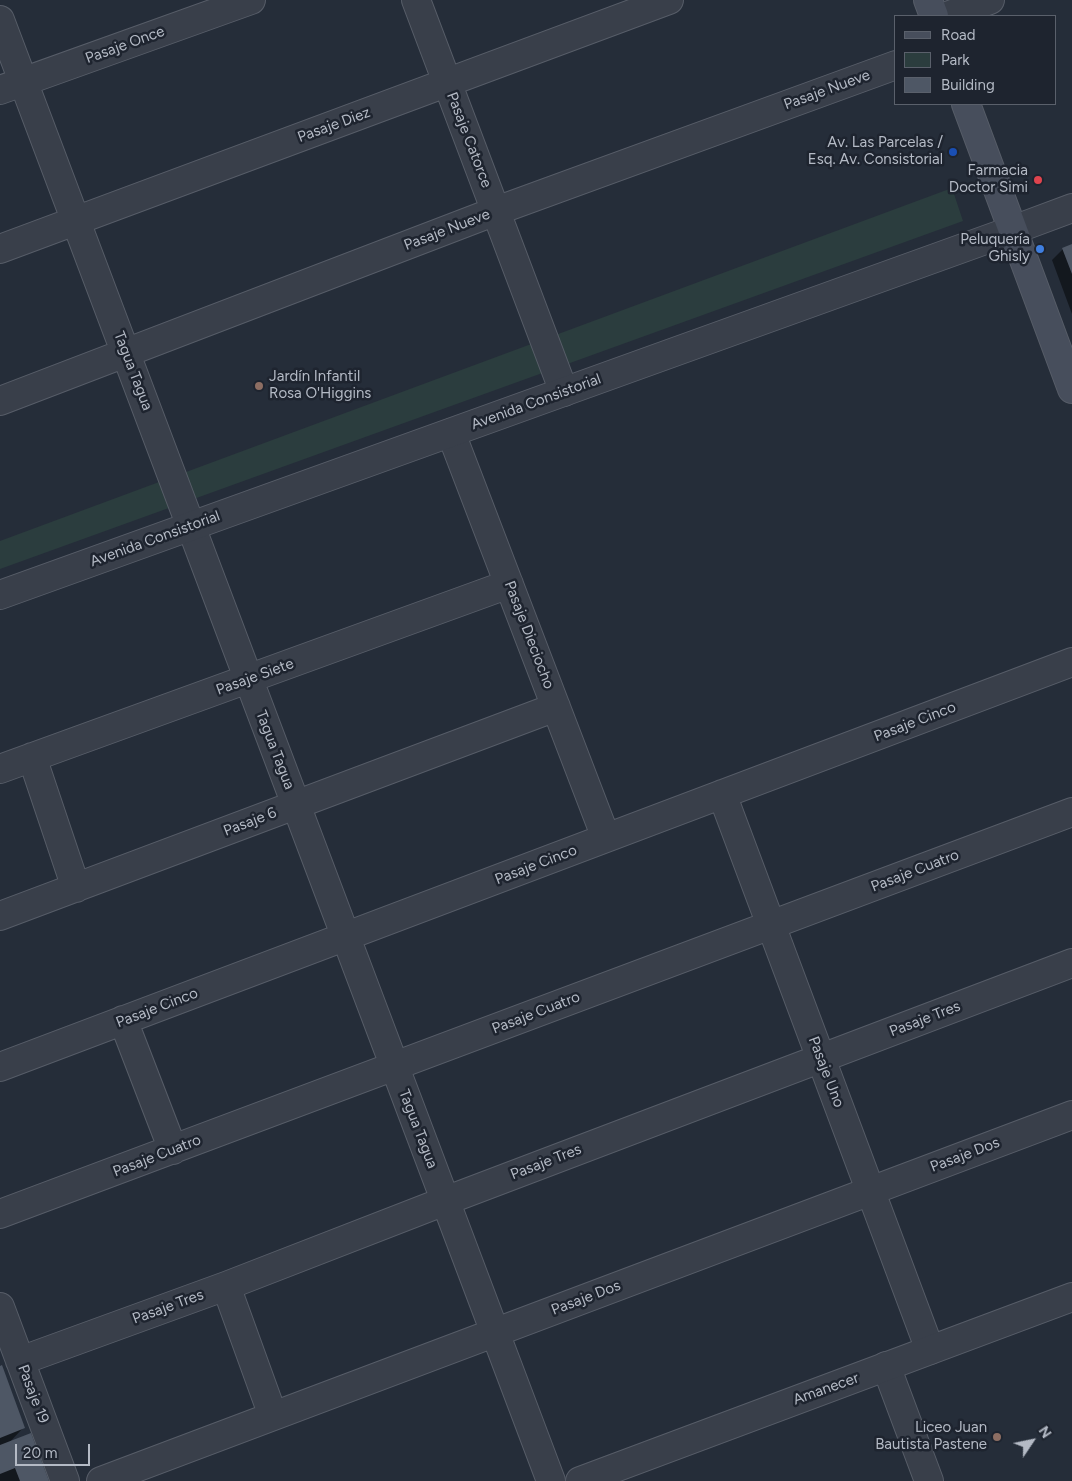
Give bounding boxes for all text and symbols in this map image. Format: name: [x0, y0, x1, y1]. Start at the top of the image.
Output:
legend: [894, 15, 1057, 105]
street label: Pasaje Once: [83, 22, 167, 68]
text: Road: [941, 26, 976, 44]
text: Park: [941, 51, 970, 69]
street label: Pasaje Nueve: [781, 66, 873, 114]
text: Building: [941, 76, 995, 94]
street label: Pasaje Catorce: [443, 90, 495, 190]
street label: Pasaje Diez: [295, 104, 373, 146]
place label: Av. Las Parcelas / Esq. Av. Consistorial: [808, 134, 943, 169]
marker: Av. Las Parcelas / Esq. Av. Consistorial: [947, 146, 959, 158]
place label: Farmacia Doctor Simi: [949, 162, 1028, 197]
marker: Farmacia Doctor Simi: [1032, 174, 1044, 186]
street label: Pasaje Nueve: [402, 205, 492, 255]
place label: Peluquería Ghisly: [960, 231, 1030, 266]
marker: Peluquería Ghisly: [1034, 243, 1046, 255]
street label: Tagua Tagua: [110, 329, 156, 413]
place label: Jardín Infantil Rosa O'Higgins: [269, 368, 371, 403]
street label: Avenida Consistorial: [469, 370, 603, 434]
marker: Jardín Infantil Rosa O'Higgins: [253, 380, 265, 392]
street label: Avenida Consistorial: [88, 507, 222, 571]
street label: Pasaje Dieciocho: [500, 578, 558, 692]
street label: Pasaje Siete: [214, 655, 296, 699]
street label: Pasaje Cinco: [872, 698, 958, 746]
street label: Tagua Tagua: [252, 708, 298, 792]
street label: Pasaje 6: [221, 804, 279, 840]
street label: Pasaje Cinco: [493, 841, 579, 889]
street label: Pasaje Cuatro: [868, 846, 962, 896]
street label: Pasaje Cinco: [114, 984, 200, 1032]
street label: Pasaje Cuatro: [489, 988, 583, 1038]
street label: Pasaje Tres: [887, 997, 963, 1041]
street label: Pasaje Uno: [804, 1034, 848, 1110]
street label: Tagua Tagua: [395, 1087, 441, 1171]
street label: Pasaje Cuatro: [110, 1131, 204, 1181]
street label: Pasaje Dos: [928, 1134, 1002, 1176]
street label: Pasaje Tres: [508, 1140, 584, 1184]
street label: Pasaje Dos: [549, 1277, 623, 1319]
street label: Pasaje Tres: [130, 1286, 206, 1328]
street label: Pasaje 19: [14, 1362, 52, 1426]
street label: Amanecer: [791, 1369, 861, 1409]
north arrow: [1007, 1416, 1057, 1466]
place label: Liceo Juan Bautista Pastene: [875, 1419, 987, 1454]
text: N: [1035, 1423, 1055, 1442]
marker: Liceo Juan Bautista Pastene: [991, 1431, 1003, 1443]
scale bar: [18, 1434, 92, 1466]
text: 20 m: [23, 1444, 57, 1462]

